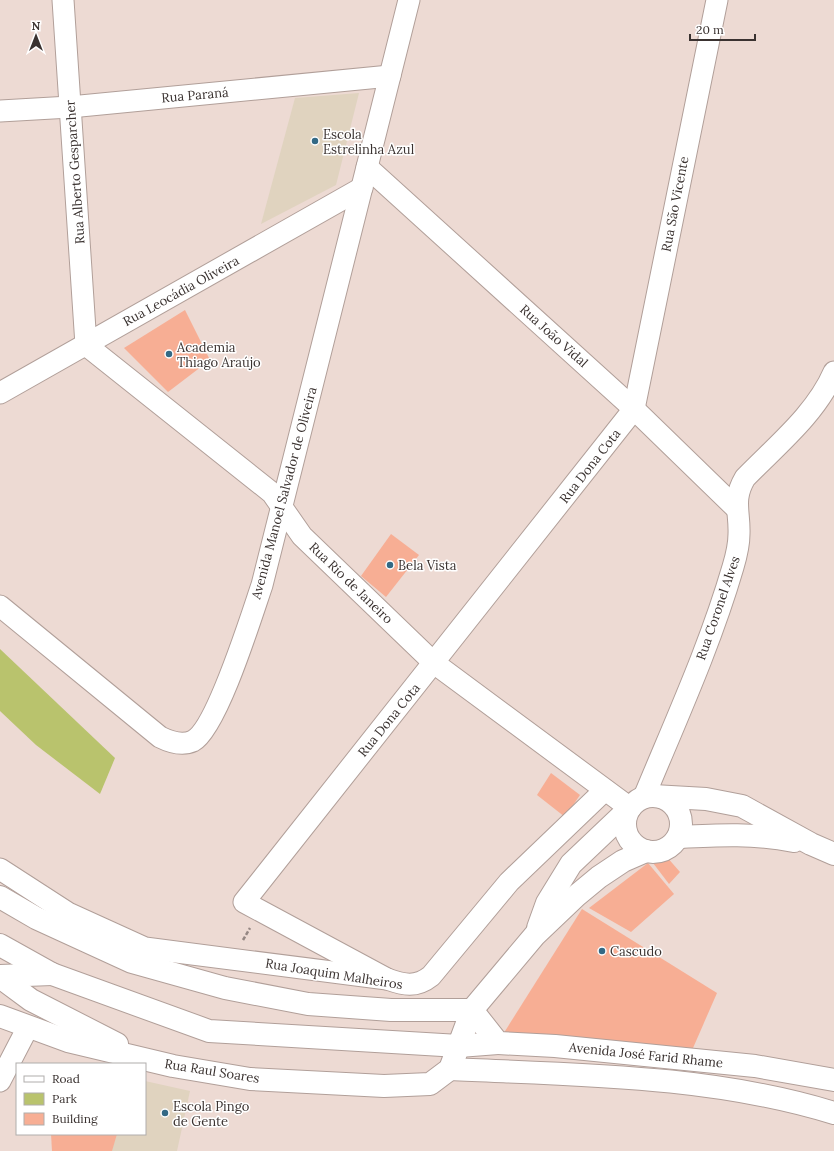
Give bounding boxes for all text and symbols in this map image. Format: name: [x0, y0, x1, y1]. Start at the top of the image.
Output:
north arrow: [16, 16, 56, 56]
scale bar: [690, 16, 755, 42]
text: N: [32, 19, 41, 33]
text: 20 m: [696, 22, 724, 37]
street label: Rua Paraná: [161, 84, 230, 106]
street label: Rua Alberto Gesparcher: [61, 99, 89, 245]
place label: Escola Estrelinha Azul: [323, 126, 415, 158]
marker: Escola Estrelinha Azul: [310, 136, 320, 146]
street label: Rua São Vicente: [657, 155, 693, 253]
street label: Rua Leocádia Oliveira: [120, 252, 242, 330]
street label: Rua João Vidal: [516, 301, 592, 371]
place label: Academia Thiago Araújo: [176, 339, 261, 371]
marker: Academia Thiago Araújo: [164, 349, 174, 359]
street label: Avenida Manoel Salvador de Oliveira: [247, 385, 321, 602]
street label: Rua Dona Cota: [556, 425, 625, 507]
street label: Rua Rio de Janeiro: [305, 539, 397, 628]
street label: Rua Coronel Alves: [692, 554, 744, 662]
place label: Bela Vista: [398, 557, 457, 574]
marker: Bela Vista: [385, 560, 395, 570]
street label: Rua Dona Cota: [354, 680, 424, 760]
place label: Cascudo: [610, 943, 662, 960]
marker: Cascudo: [597, 946, 607, 956]
street label: Rua Joaquim Malheiros: [264, 955, 404, 993]
street label: Avenida José Farid Rhame: [567, 1038, 724, 1072]
street label: Rua Raul Soares: [163, 1055, 261, 1087]
legend: [16, 1063, 146, 1135]
text: Road: [52, 1071, 80, 1086]
text: Park: [52, 1091, 78, 1106]
place label: Escola Pingo de Gente: [173, 1098, 250, 1130]
marker: Escola Pingo de Gente: [160, 1108, 170, 1118]
text: Building: [52, 1111, 98, 1126]

